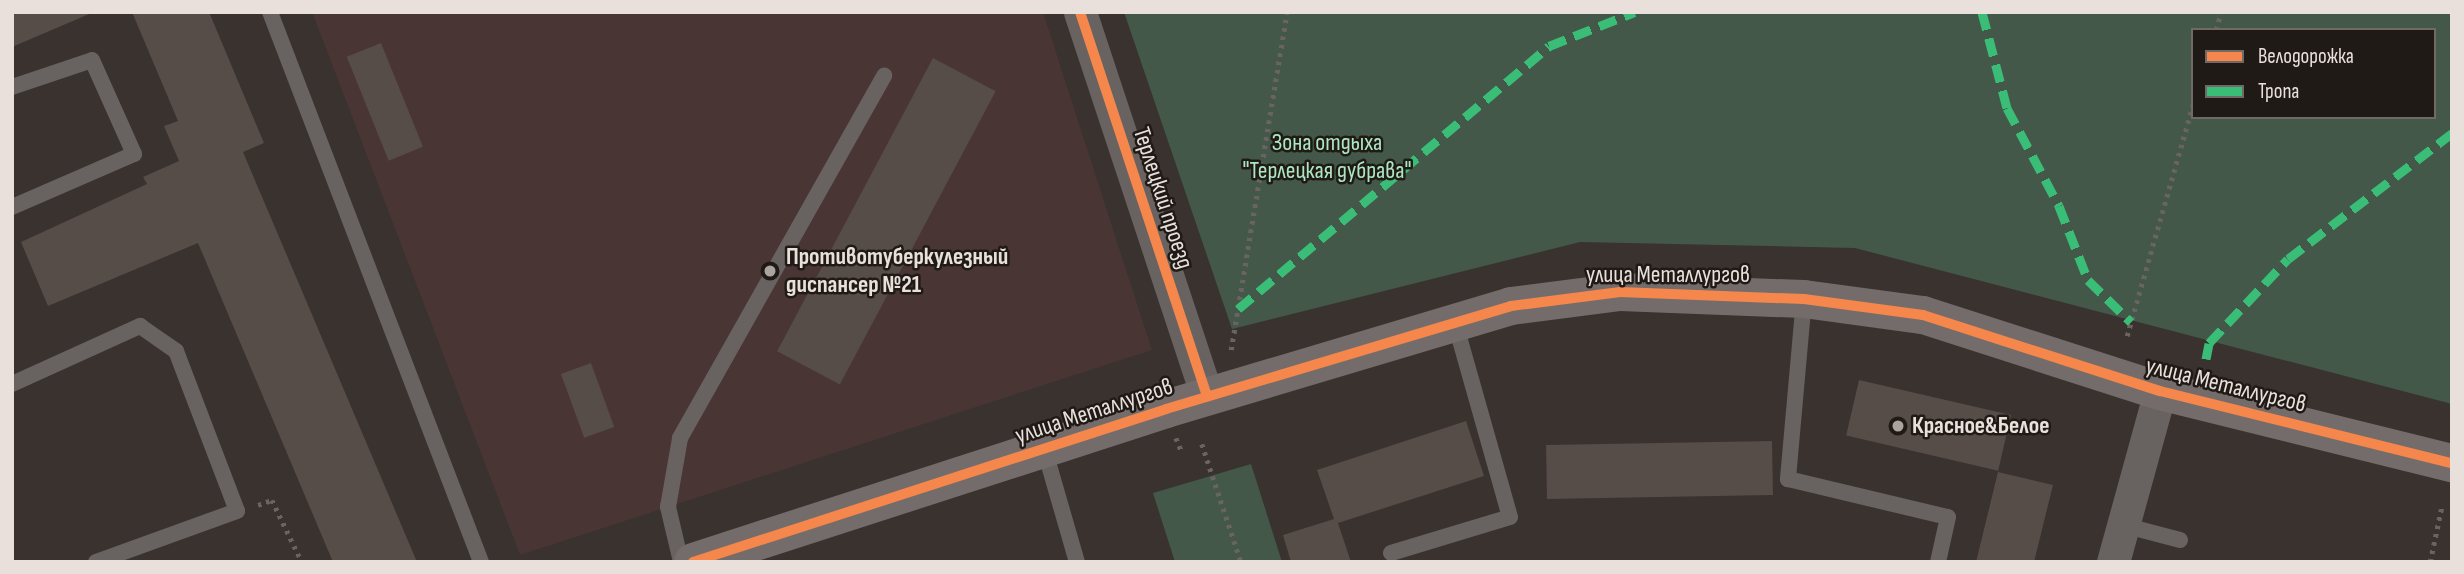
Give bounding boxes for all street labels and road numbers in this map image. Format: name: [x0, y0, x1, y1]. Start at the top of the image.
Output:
street label: Терлецкий проезд: [1127, 123, 1199, 273]
street label: улица Металлургов: [1586, 261, 1750, 289]
street label: улица Металлургов: [2143, 351, 2309, 419]
street label: улица Металлургов: [1011, 372, 1177, 450]

